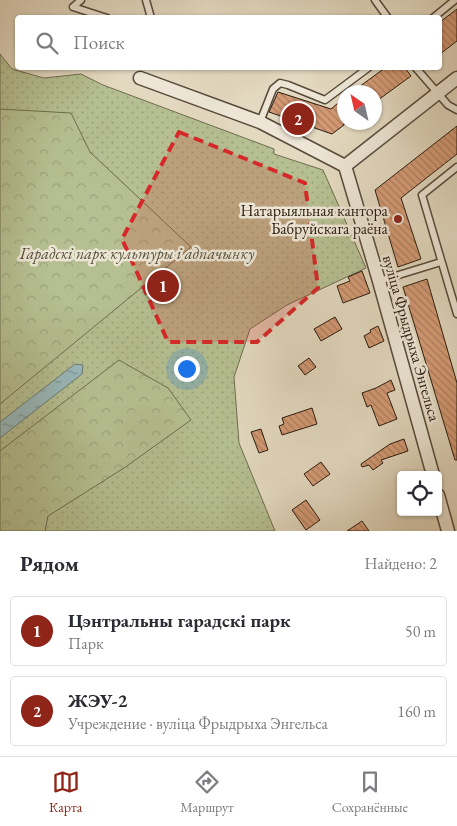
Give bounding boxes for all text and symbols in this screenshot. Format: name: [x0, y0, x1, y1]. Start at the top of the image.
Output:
search box: [15, 15, 442, 70]
icon: search: [33, 29, 61, 57]
text: Поиск: [73, 30, 125, 55]
north arrow: [337, 85, 382, 130]
pin: 2: [282, 100, 314, 138]
place label: Натарыяльная кантора Бабруйскага раёна: [241, 200, 389, 239]
marker: Натарыяльная кантора Бабруйскага раёна: [392, 213, 404, 225]
park label: Гарадскі парк культуры і адпачынку: [19, 243, 255, 264]
street label: вуліца Фрыдрыха Энгельса: [378, 253, 445, 424]
pin: 1: [147, 267, 179, 305]
your location: [174, 356, 200, 382]
map controls: [397, 471, 442, 516]
button: locate: [397, 471, 442, 516]
text: Рядом: [20, 550, 79, 577]
text: Найдено: 2: [365, 553, 437, 574]
text: Цэнтральны гарадскі парк: [68, 608, 291, 633]
text: 1: [33, 621, 41, 642]
text: 50 m: [405, 621, 436, 642]
text: Парк: [68, 633, 104, 654]
text: ЖЭУ-2: [68, 688, 128, 713]
text: 2: [33, 701, 41, 722]
text: 160 m: [397, 701, 436, 722]
text: Учреждение · вуліца Фрыдрыха Энгельса: [68, 713, 328, 734]
tab: Карта: [49, 768, 82, 816]
tab: Маршрут: [180, 768, 234, 816]
tab: Сохранённые: [332, 768, 408, 816]

